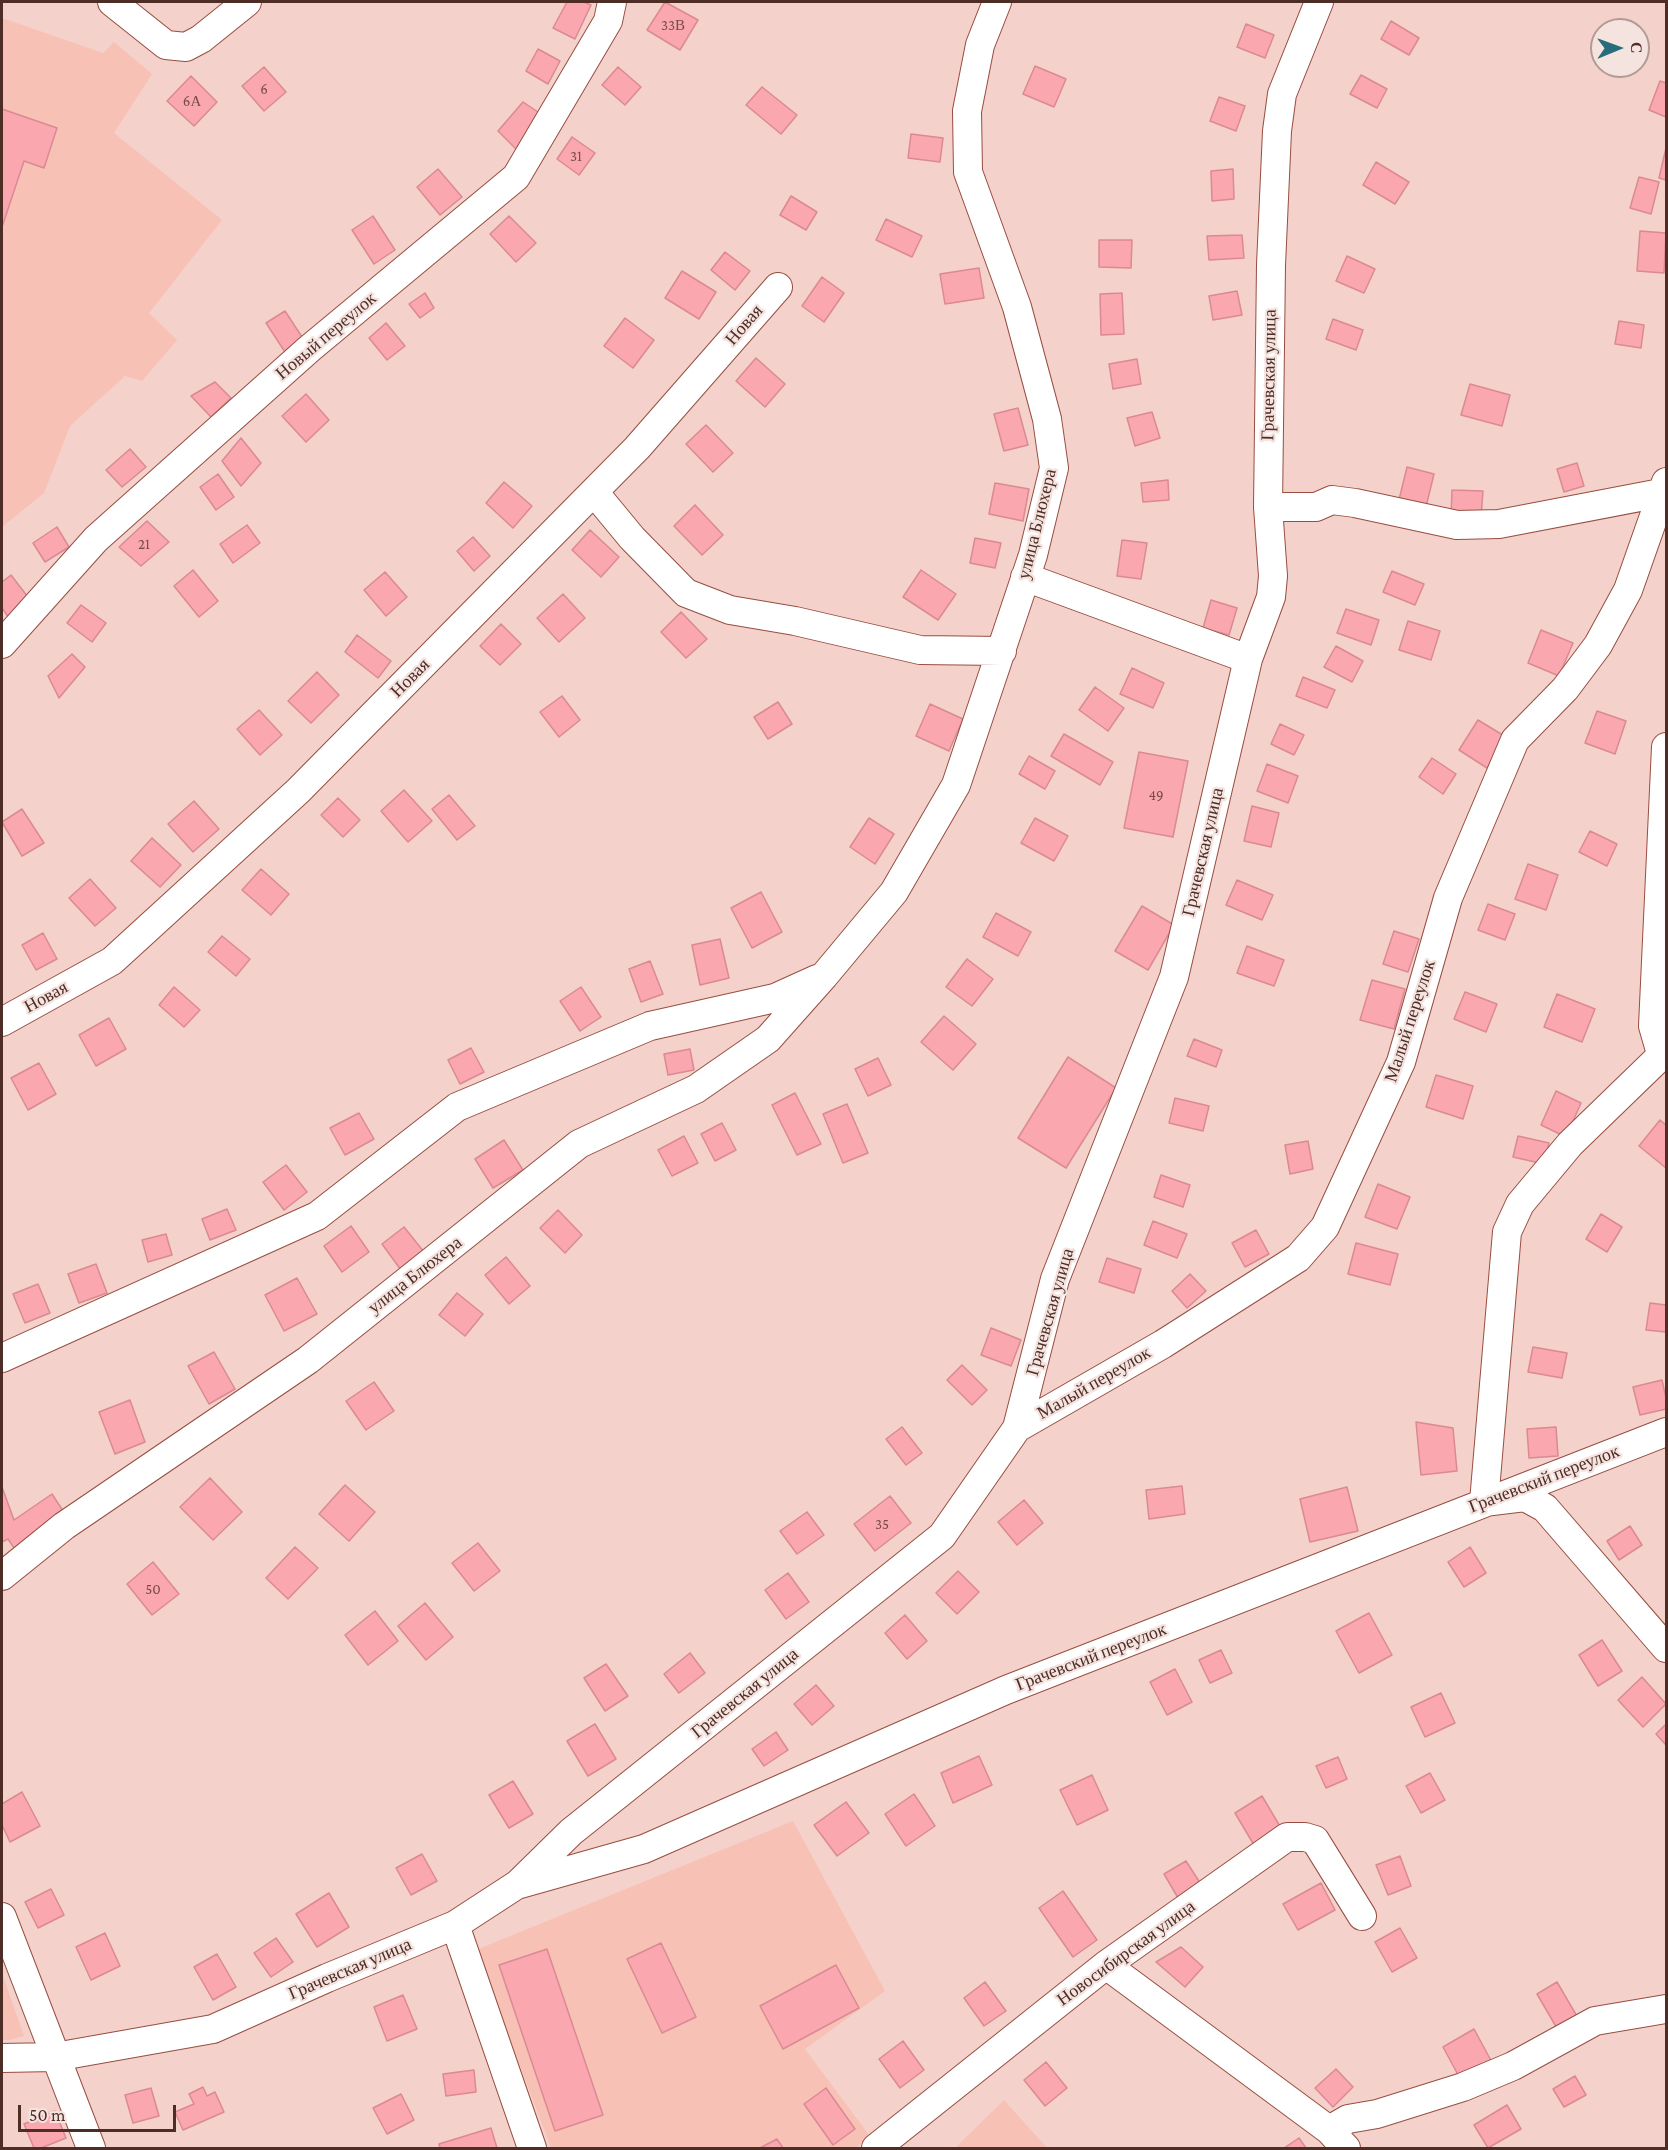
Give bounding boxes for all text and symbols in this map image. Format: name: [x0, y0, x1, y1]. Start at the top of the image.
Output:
house number: 33В: [661, 16, 685, 34]
north arrow: [1590, 18, 1650, 78]
text: С: [1628, 42, 1645, 54]
house number: 6: [260, 80, 268, 98]
house number: 6А: [183, 92, 201, 110]
house number: 31: [570, 147, 582, 165]
street label: Новый переулок: [271, 288, 381, 384]
street label: Новая: [721, 300, 767, 350]
street label: Грачевская улица: [1257, 309, 1281, 441]
street label: улица Блюхера: [1013, 466, 1061, 582]
house number: 21: [138, 535, 150, 553]
street label: Новая: [386, 654, 434, 702]
street label: Грачевская улица: [1178, 785, 1228, 919]
house number: 49: [1148, 786, 1164, 804]
street label: Малый переулок: [1380, 957, 1440, 1085]
street label: Новая: [20, 976, 72, 1018]
street label: улица Блюхера: [364, 1232, 466, 1318]
street label: Грачевская улица: [1021, 1246, 1079, 1378]
street label: Малый переулок: [1033, 1342, 1155, 1424]
street label: Грачевский переулок: [1466, 1440, 1622, 1518]
house number: 35: [875, 1515, 889, 1533]
house number: 50: [145, 1580, 161, 1598]
street label: Грачевский переулок: [1013, 1618, 1169, 1696]
street label: Грачевская улица: [687, 1643, 803, 1743]
street label: Новосибирская улица: [1053, 1896, 1199, 2010]
street label: Грачевская улица: [285, 1933, 415, 2005]
scale bar: [21, 2093, 178, 2131]
text: 50 m: [29, 2105, 66, 2125]

